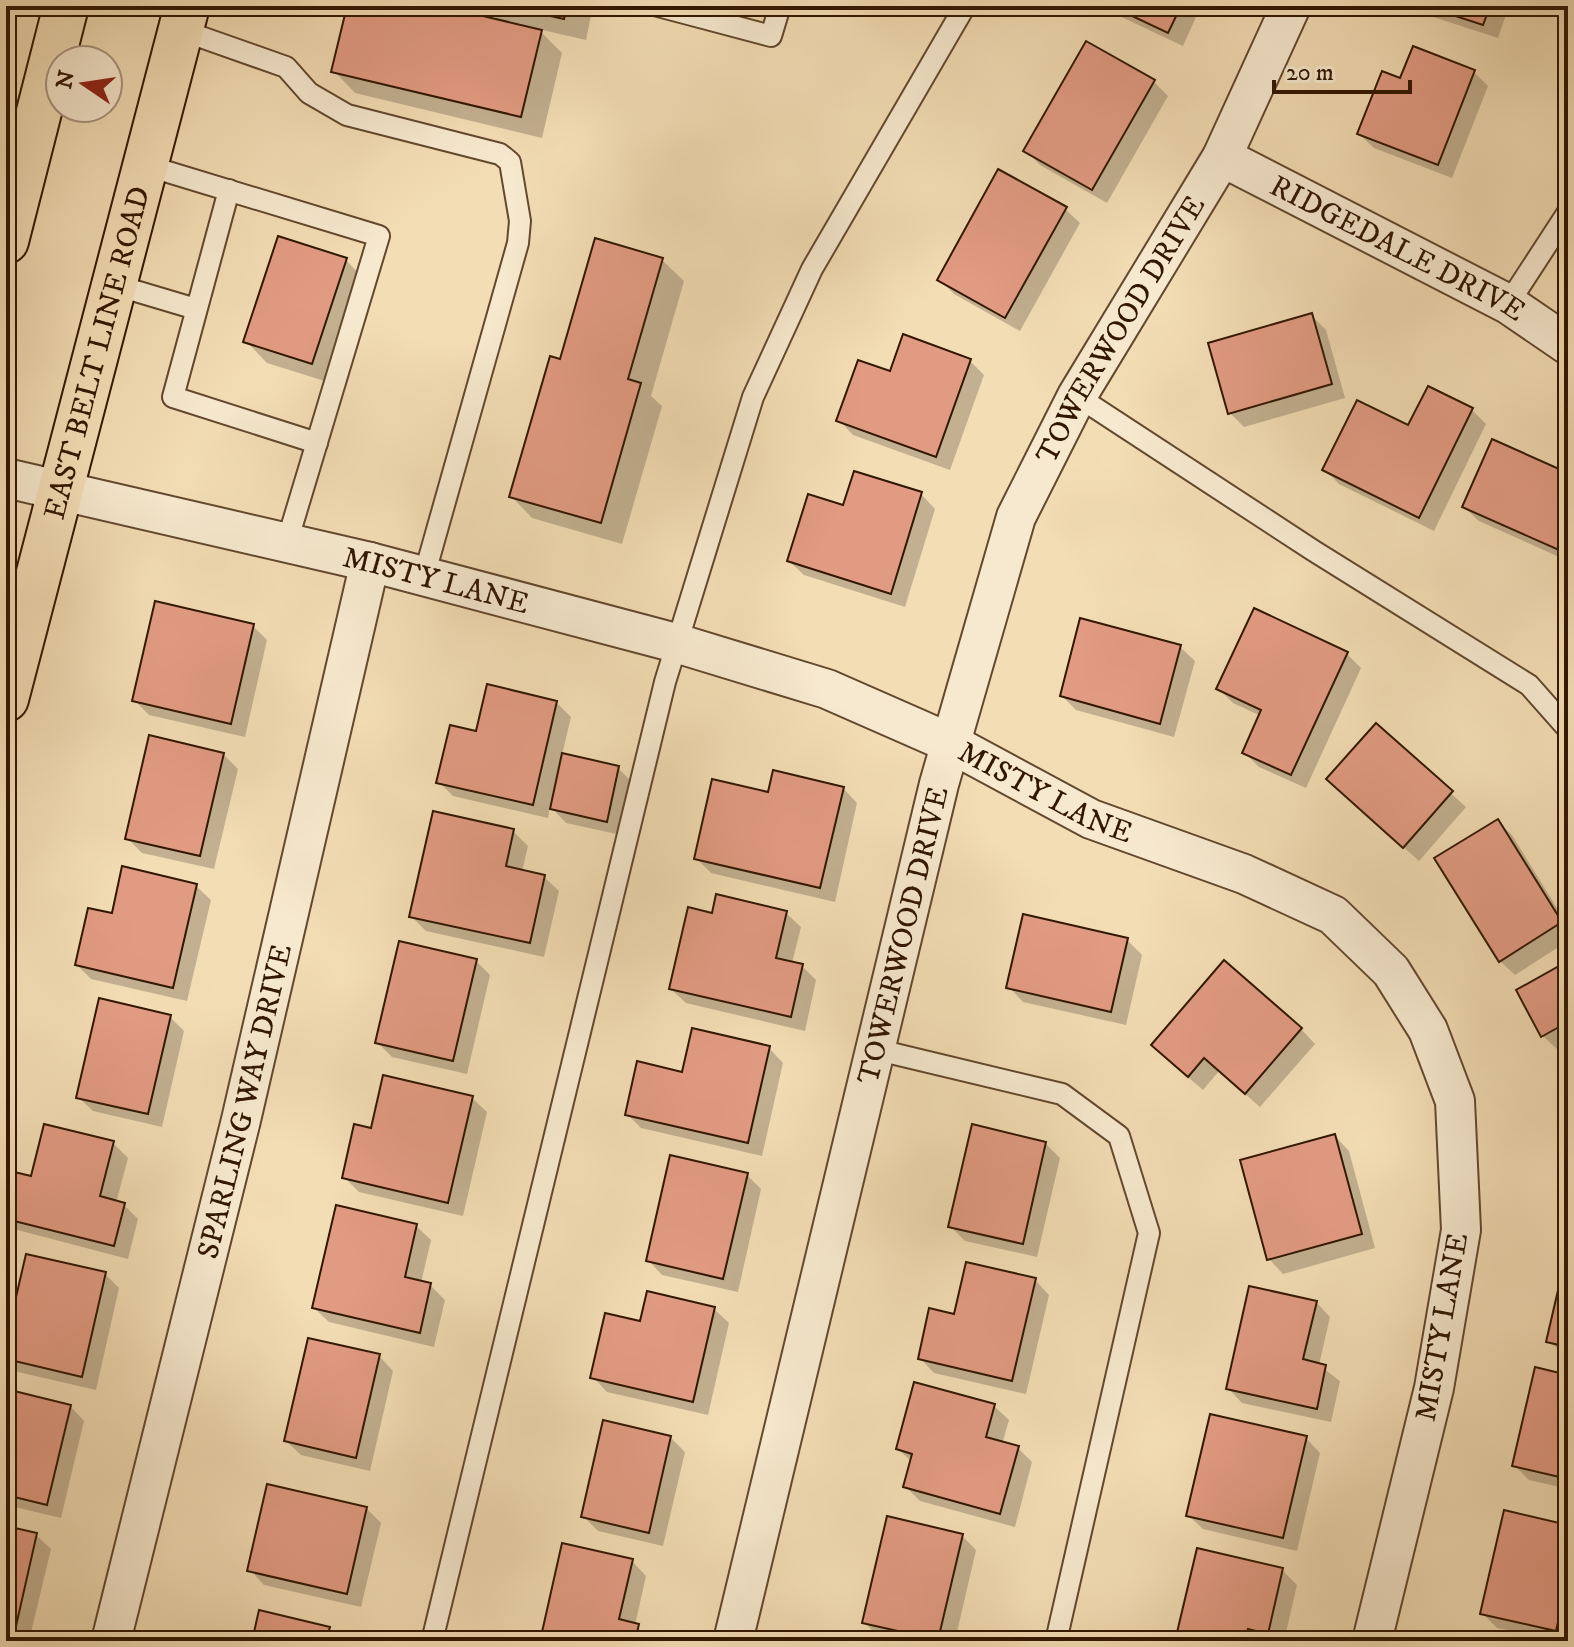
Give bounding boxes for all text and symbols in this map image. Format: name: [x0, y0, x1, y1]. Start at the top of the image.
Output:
north arrow: [44, 44, 124, 124]
scale bar: [1274, 44, 1410, 94]
text: 20 m: [1286, 58, 1334, 88]
text: N: [51, 68, 81, 92]
street label: RIDGEDALE DRIVE: [1264, 168, 1532, 330]
street label: EAST BELT LINE ROAD: [37, 183, 159, 523]
street label: TOWERWOOD DRIVE: [1029, 189, 1214, 470]
street label: MISTY LANE: [339, 539, 533, 623]
street label: MISTY LANE: [951, 734, 1137, 852]
street label: TOWERWOOD DRIVE: [851, 783, 958, 1088]
street label: SPARLING WAY DRIVE: [190, 941, 301, 1263]
street label: MISTY LANE: [1408, 1230, 1477, 1424]

